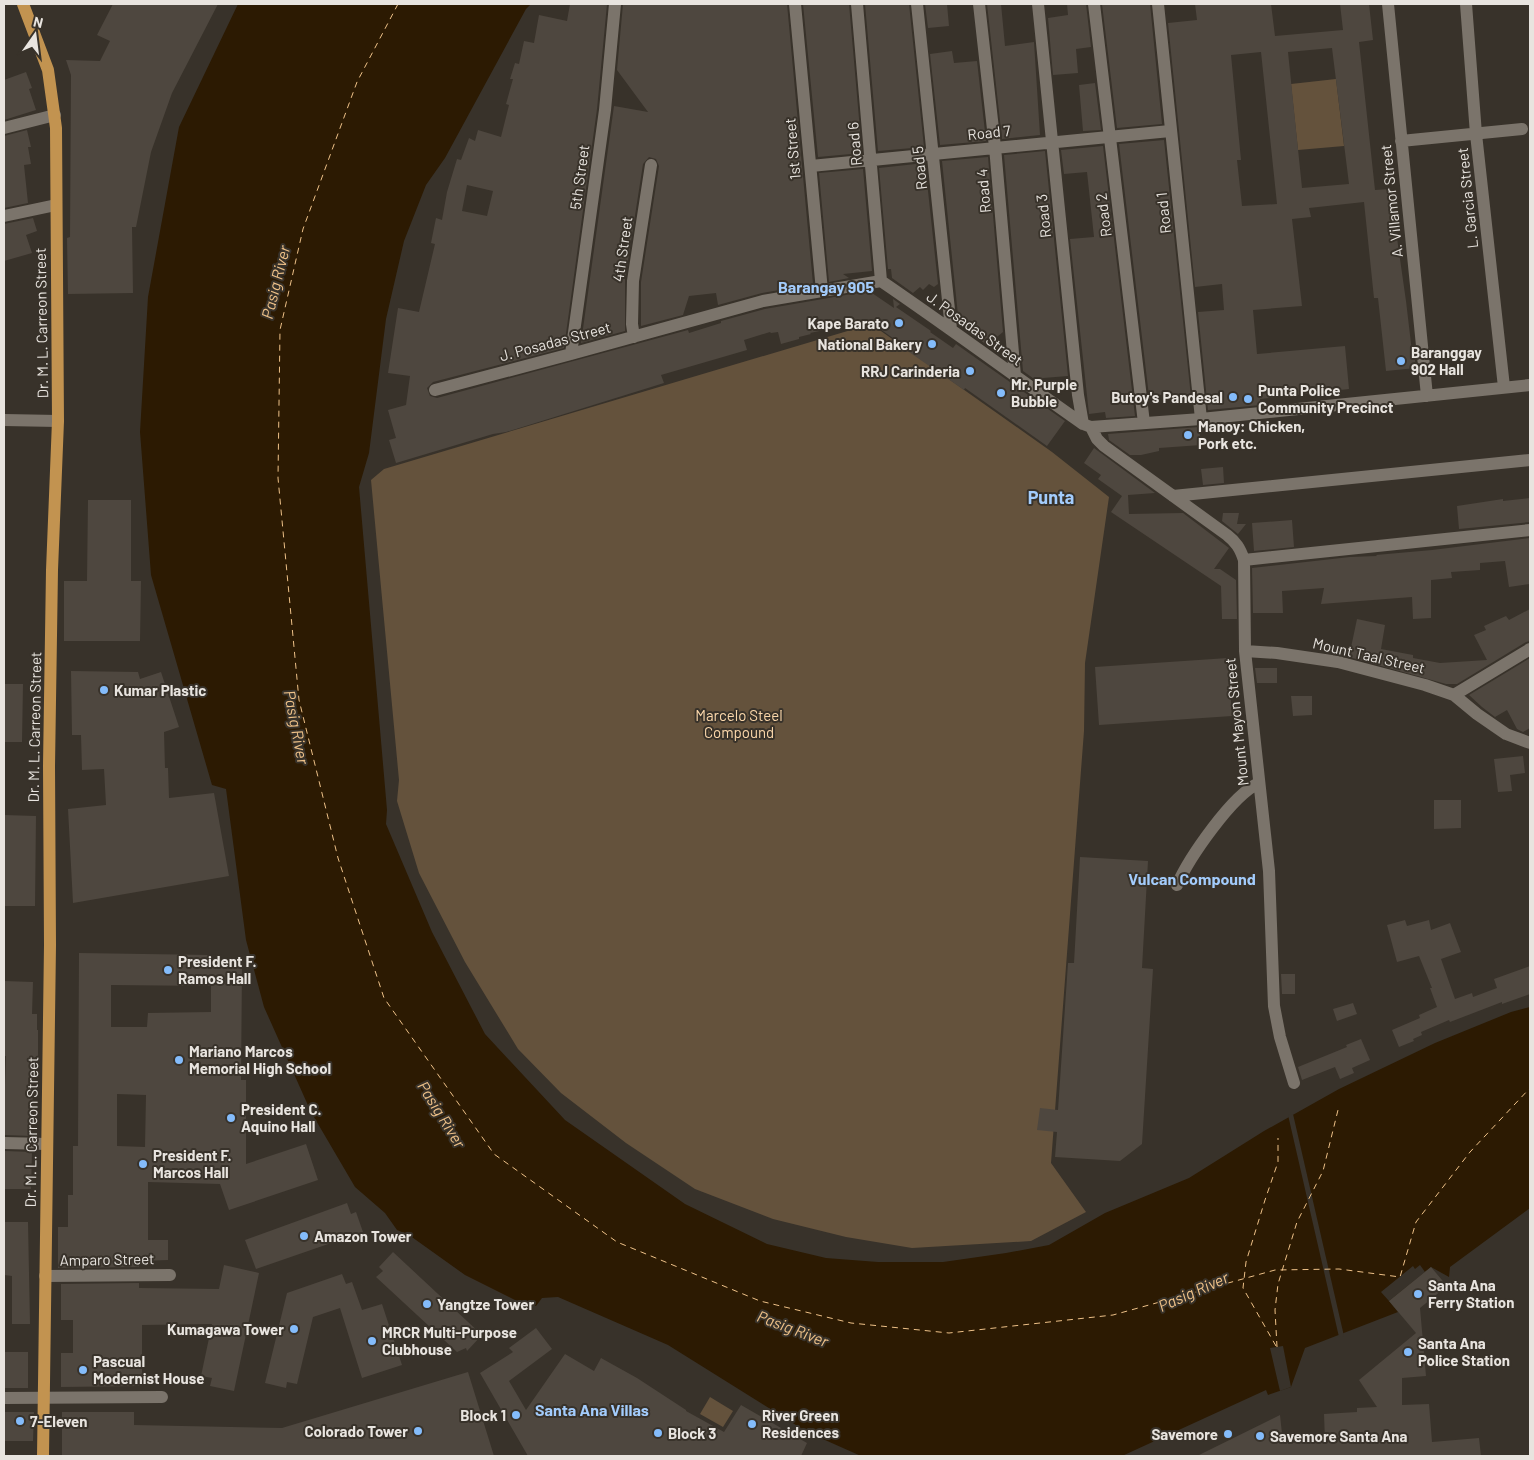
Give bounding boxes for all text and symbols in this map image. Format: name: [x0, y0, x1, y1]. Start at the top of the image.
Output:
north arrow: [10, 10, 60, 60]
text: N: [32, 13, 45, 31]
street label: 1st Street: [780, 117, 804, 181]
street label: Road 6: [843, 121, 865, 167]
street label: Road 7: [967, 121, 1011, 143]
street label: 5th Street: [566, 143, 592, 211]
street label: A. Villamor Street: [1376, 144, 1406, 258]
street label: Road 5: [908, 145, 930, 191]
street label: L. Garcia Street: [1453, 147, 1481, 249]
street label: Road 4: [972, 168, 994, 214]
street label: Road 1: [1152, 191, 1174, 235]
street label: Road 2: [1091, 192, 1115, 238]
street label: Road 3: [1032, 193, 1054, 239]
street label: 4th Street: [609, 215, 635, 283]
water label: Pasig River: [257, 242, 294, 321]
street label: Dr. M. L. Carreon Street: [31, 248, 51, 398]
district label: Barangay 905: [778, 277, 874, 296]
street label: J. Posadas Street: [923, 287, 1027, 369]
place label: Kape Barato: [807, 314, 889, 332]
marker: Kape Barato: [893, 317, 905, 329]
street label: J. Posadas Street: [497, 318, 613, 364]
place label: National Bakery: [817, 335, 922, 353]
marker: National Bakery: [926, 338, 938, 350]
place label: Baranggay 902 Hall: [1411, 343, 1482, 378]
marker: Baranggay 902 Hall: [1395, 355, 1407, 367]
place label: RRJ Carinderia: [861, 362, 960, 380]
marker: RRJ Carinderia: [964, 365, 976, 377]
place label: Mr. Purple Bubble: [1011, 375, 1077, 410]
place label: Punta Police Community Precinct: [1258, 381, 1394, 416]
marker: Mr. Purple Bubble: [995, 387, 1007, 399]
place label: Butoy's Pandesal: [1111, 388, 1223, 406]
marker: Butoy's Pandesal: [1227, 391, 1239, 403]
marker: Punta Police Community Precinct: [1242, 393, 1254, 405]
place label: Manoy: Chicken, Pork etc.: [1198, 417, 1305, 452]
marker: Manoy: Chicken, Pork etc.: [1182, 429, 1194, 441]
district label: Punta: [1028, 486, 1074, 508]
street label: Mount Taal Street: [1311, 633, 1427, 677]
street label: Dr. M. L. Carreon Street: [24, 652, 44, 802]
street label: Mount Mayon Street: [1220, 657, 1252, 787]
place label: Kumar Plastic: [114, 681, 206, 699]
marker: Kumar Plastic: [98, 684, 110, 696]
water label: Pasig River: [281, 688, 314, 767]
park label: Marcelo Steel Compound: [695, 706, 783, 741]
district label: Vulcan Compound: [1128, 869, 1256, 888]
place label: President F. Ramos Hall: [178, 952, 257, 987]
marker: President F. Ramos Hall: [162, 964, 174, 976]
place label: Mariano Marcos Memorial High School: [189, 1042, 331, 1077]
marker: Mariano Marcos Memorial High School: [173, 1054, 185, 1066]
street label: Dr. M. L. Carreon Street: [21, 1057, 41, 1207]
water label: Pasig River: [414, 1077, 471, 1152]
place label: President C. Aquino Hall: [241, 1100, 322, 1135]
marker: President C. Aquino Hall: [225, 1112, 237, 1124]
place label: President F. Marcos Hall: [153, 1146, 232, 1181]
marker: President F. Marcos Hall: [137, 1158, 149, 1170]
place label: Amazon Tower: [314, 1227, 412, 1245]
marker: Amazon Tower: [298, 1230, 310, 1242]
street label: Amparo Street: [59, 1249, 155, 1269]
water label: Pasig River: [1155, 1267, 1232, 1315]
place label: Santa Ana Ferry Station: [1428, 1276, 1514, 1311]
marker: Santa Ana Ferry Station: [1412, 1288, 1424, 1300]
place label: Yangtze Tower: [437, 1295, 534, 1313]
marker: Yangtze Tower: [421, 1298, 433, 1310]
water label: Pasig River: [755, 1306, 833, 1351]
place label: Kumagawa Tower: [167, 1320, 284, 1338]
marker: Kumagawa Tower: [288, 1323, 300, 1335]
place label: MRCR Multi-Purpose Clubhouse: [382, 1323, 517, 1358]
place label: Santa Ana Police Station: [1418, 1334, 1510, 1369]
marker: MRCR Multi-Purpose Clubhouse: [366, 1335, 378, 1347]
marker: Santa Ana Police Station: [1402, 1346, 1414, 1358]
place label: Pascual Modernist House: [93, 1352, 204, 1387]
marker: Pascual Modernist House: [77, 1364, 89, 1376]
district label: Santa Ana Villas: [535, 1400, 649, 1419]
place label: Block 1: [460, 1406, 506, 1424]
place label: River Green Residences: [762, 1406, 839, 1441]
marker: Block 1: [510, 1409, 522, 1421]
place label: 7-Eleven: [30, 1412, 87, 1430]
marker: 7-Eleven: [14, 1415, 26, 1427]
marker: River Green Residences: [746, 1418, 758, 1430]
place label: Colorado Tower: [304, 1422, 408, 1440]
place label: Block 3: [668, 1424, 716, 1442]
marker: Colorado Tower: [412, 1425, 424, 1437]
place label: Savemore: [1151, 1425, 1218, 1443]
marker: Block 3: [652, 1427, 664, 1439]
place label: Savemore Santa Ana: [1270, 1427, 1407, 1445]
marker: Savemore: [1222, 1428, 1234, 1440]
marker: Savemore Santa Ana: [1254, 1430, 1266, 1442]

